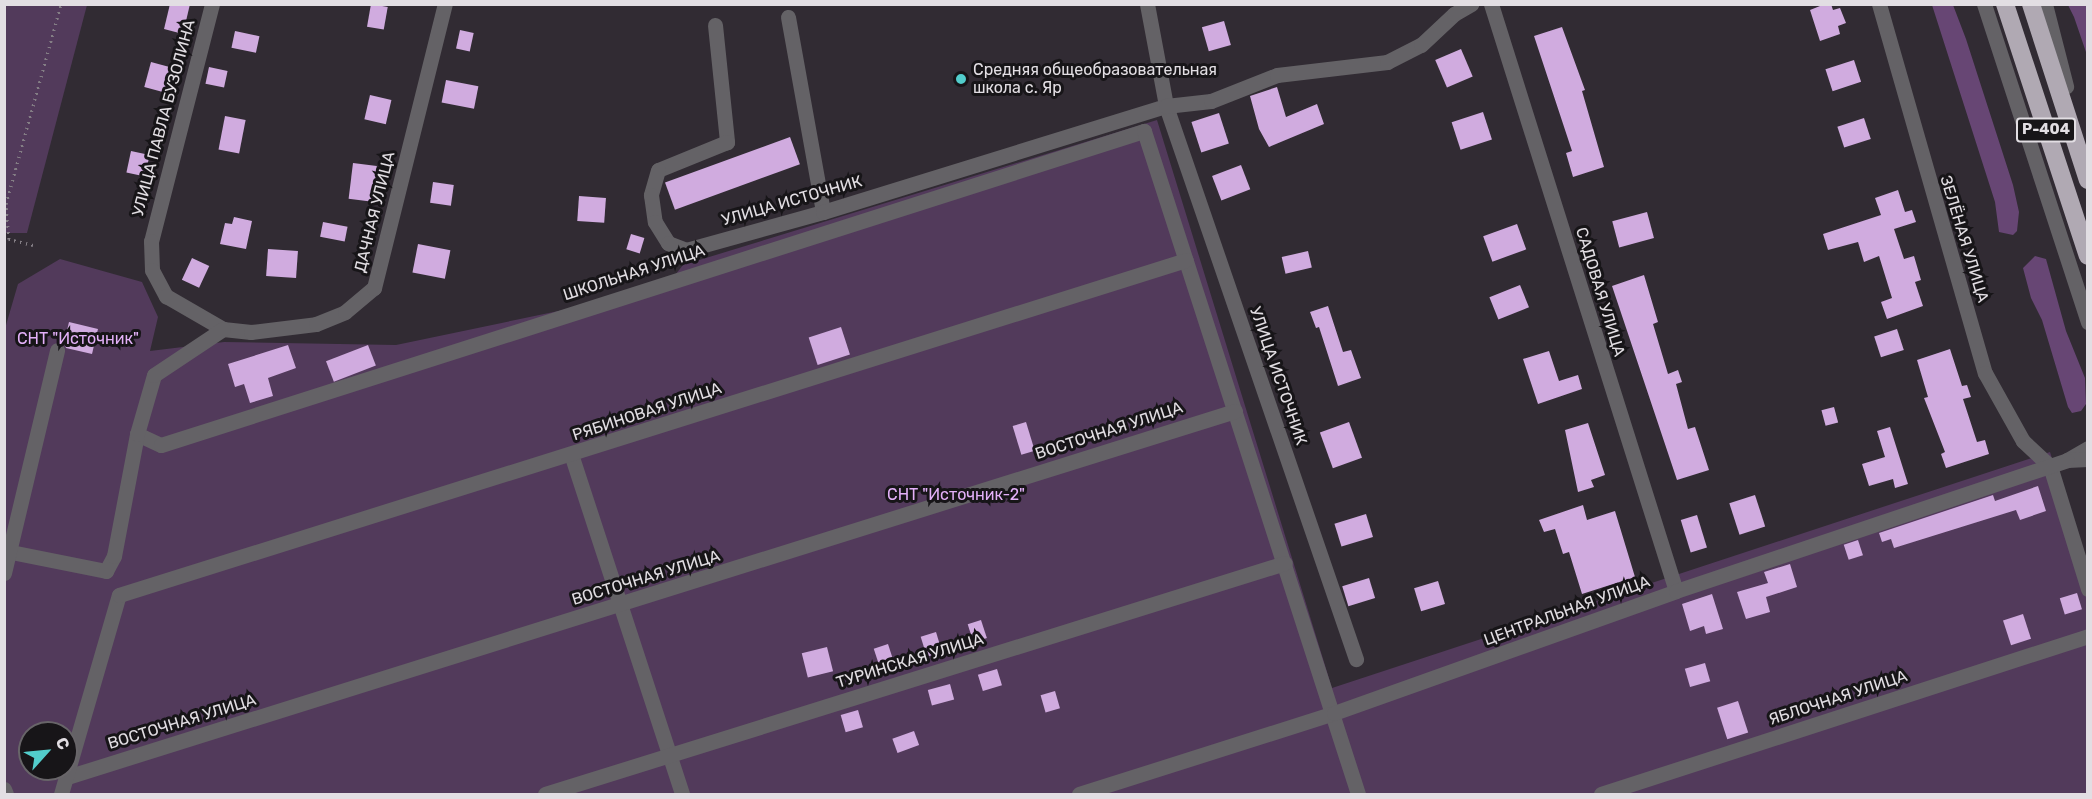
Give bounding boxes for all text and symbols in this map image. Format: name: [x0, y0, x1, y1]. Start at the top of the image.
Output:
street label: УЛИЦА ПАВЛА БУЗОЛИНА: [128, 18, 200, 218]
place label: Средняя общеобразовательная школа с. Яр: [973, 60, 1217, 98]
marker: Средняя общеобразовательная школа с. Яр: [954, 72, 968, 86]
road number: Р-404: [2016, 118, 2076, 142]
street label: ДАЧНАЯ УЛИЦА: [351, 150, 399, 274]
street label: УЛИЦА ИСТОЧНИК: [720, 172, 864, 230]
street label: ЗЕЛЁНАЯ УЛИЦА: [1936, 173, 1992, 305]
street label: САДОВАЯ УЛИЦА: [1571, 225, 1629, 359]
street label: ШКОЛЬНАЯ УЛИЦА: [561, 241, 707, 305]
street label: УЛИЦА ИСТОЧНИК: [1245, 304, 1311, 448]
park label: СНТ "Источник": [17, 329, 139, 349]
street label: РЯБИНОВАЯ УЛИЦА: [570, 379, 724, 445]
street label: ВОСТОЧНАЯ УЛИЦА: [1033, 398, 1185, 464]
park label: СНТ "Источник-2": [887, 485, 1025, 505]
street label: ВОСТОЧНАЯ УЛИЦА: [570, 546, 722, 610]
street label: ЦЕНТРАЛЬНАЯ УЛИЦА: [1481, 572, 1653, 650]
street label: ТУРИНСКАЯ УЛИЦА: [834, 629, 986, 693]
street label: ЯБЛОЧНАЯ УЛИЦА: [1766, 667, 1910, 729]
street label: ВОСТОЧНАЯ УЛИЦА: [106, 690, 258, 754]
north arrow: [18, 721, 78, 781]
text: С: [52, 734, 74, 753]

